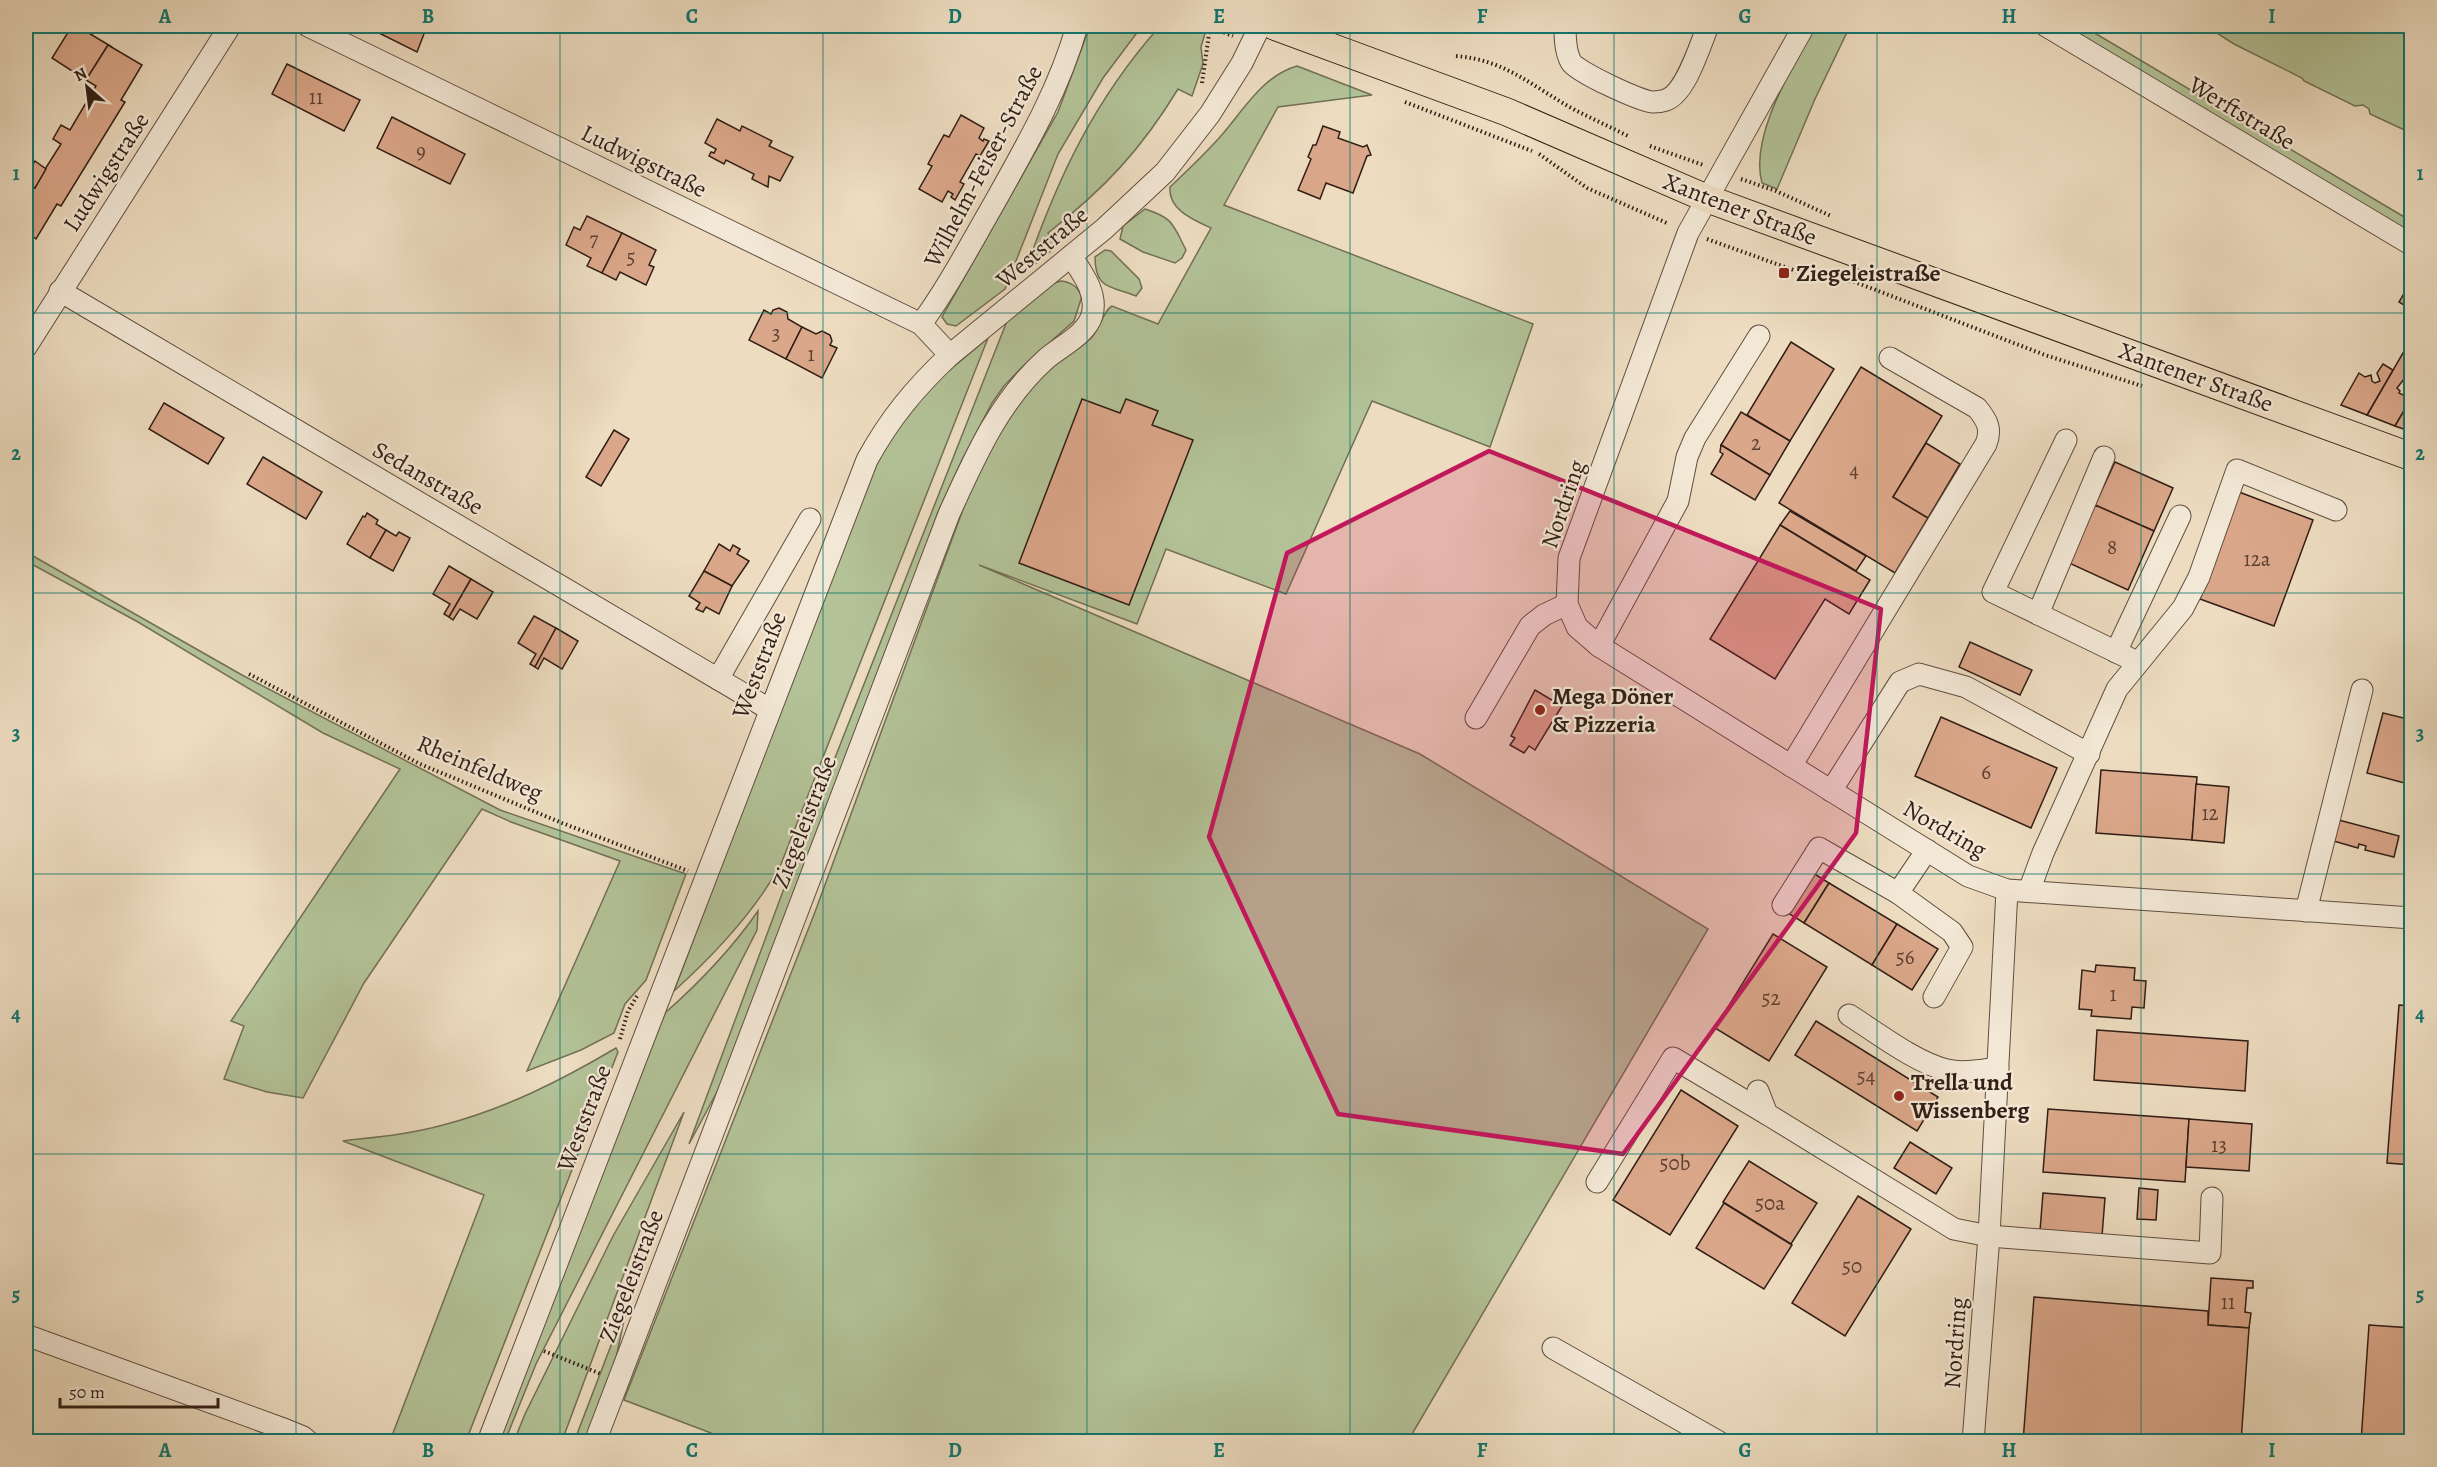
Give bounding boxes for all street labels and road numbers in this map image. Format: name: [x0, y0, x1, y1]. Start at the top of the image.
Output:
street label: Wilhelm-Feiser-Straße: [916, 59, 1050, 274]
street label: Werftstraße: [2182, 68, 2301, 157]
street label: Ludwigstraße: [55, 106, 157, 238]
street label: Ludwigstraße: [576, 117, 712, 205]
street label: Xantener Straße: [1659, 165, 1821, 253]
street label: Weststraße: [988, 199, 1095, 296]
street label: Xantener Straße: [2114, 334, 2278, 420]
street label: Sedanstraße: [367, 433, 489, 523]
street label: Nordring: [1533, 455, 1593, 553]
street label: Weststraße: [724, 607, 794, 724]
street label: Rheinfeldweg: [412, 727, 548, 809]
street label: Ziegeleistraße: [764, 751, 844, 893]
street label: Nordring: [1897, 792, 1993, 866]
street label: Weststraße: [549, 1060, 619, 1177]
street label: Ziegeleistraße: [591, 1205, 671, 1347]
street label: Nordring: [1936, 1296, 1974, 1390]

